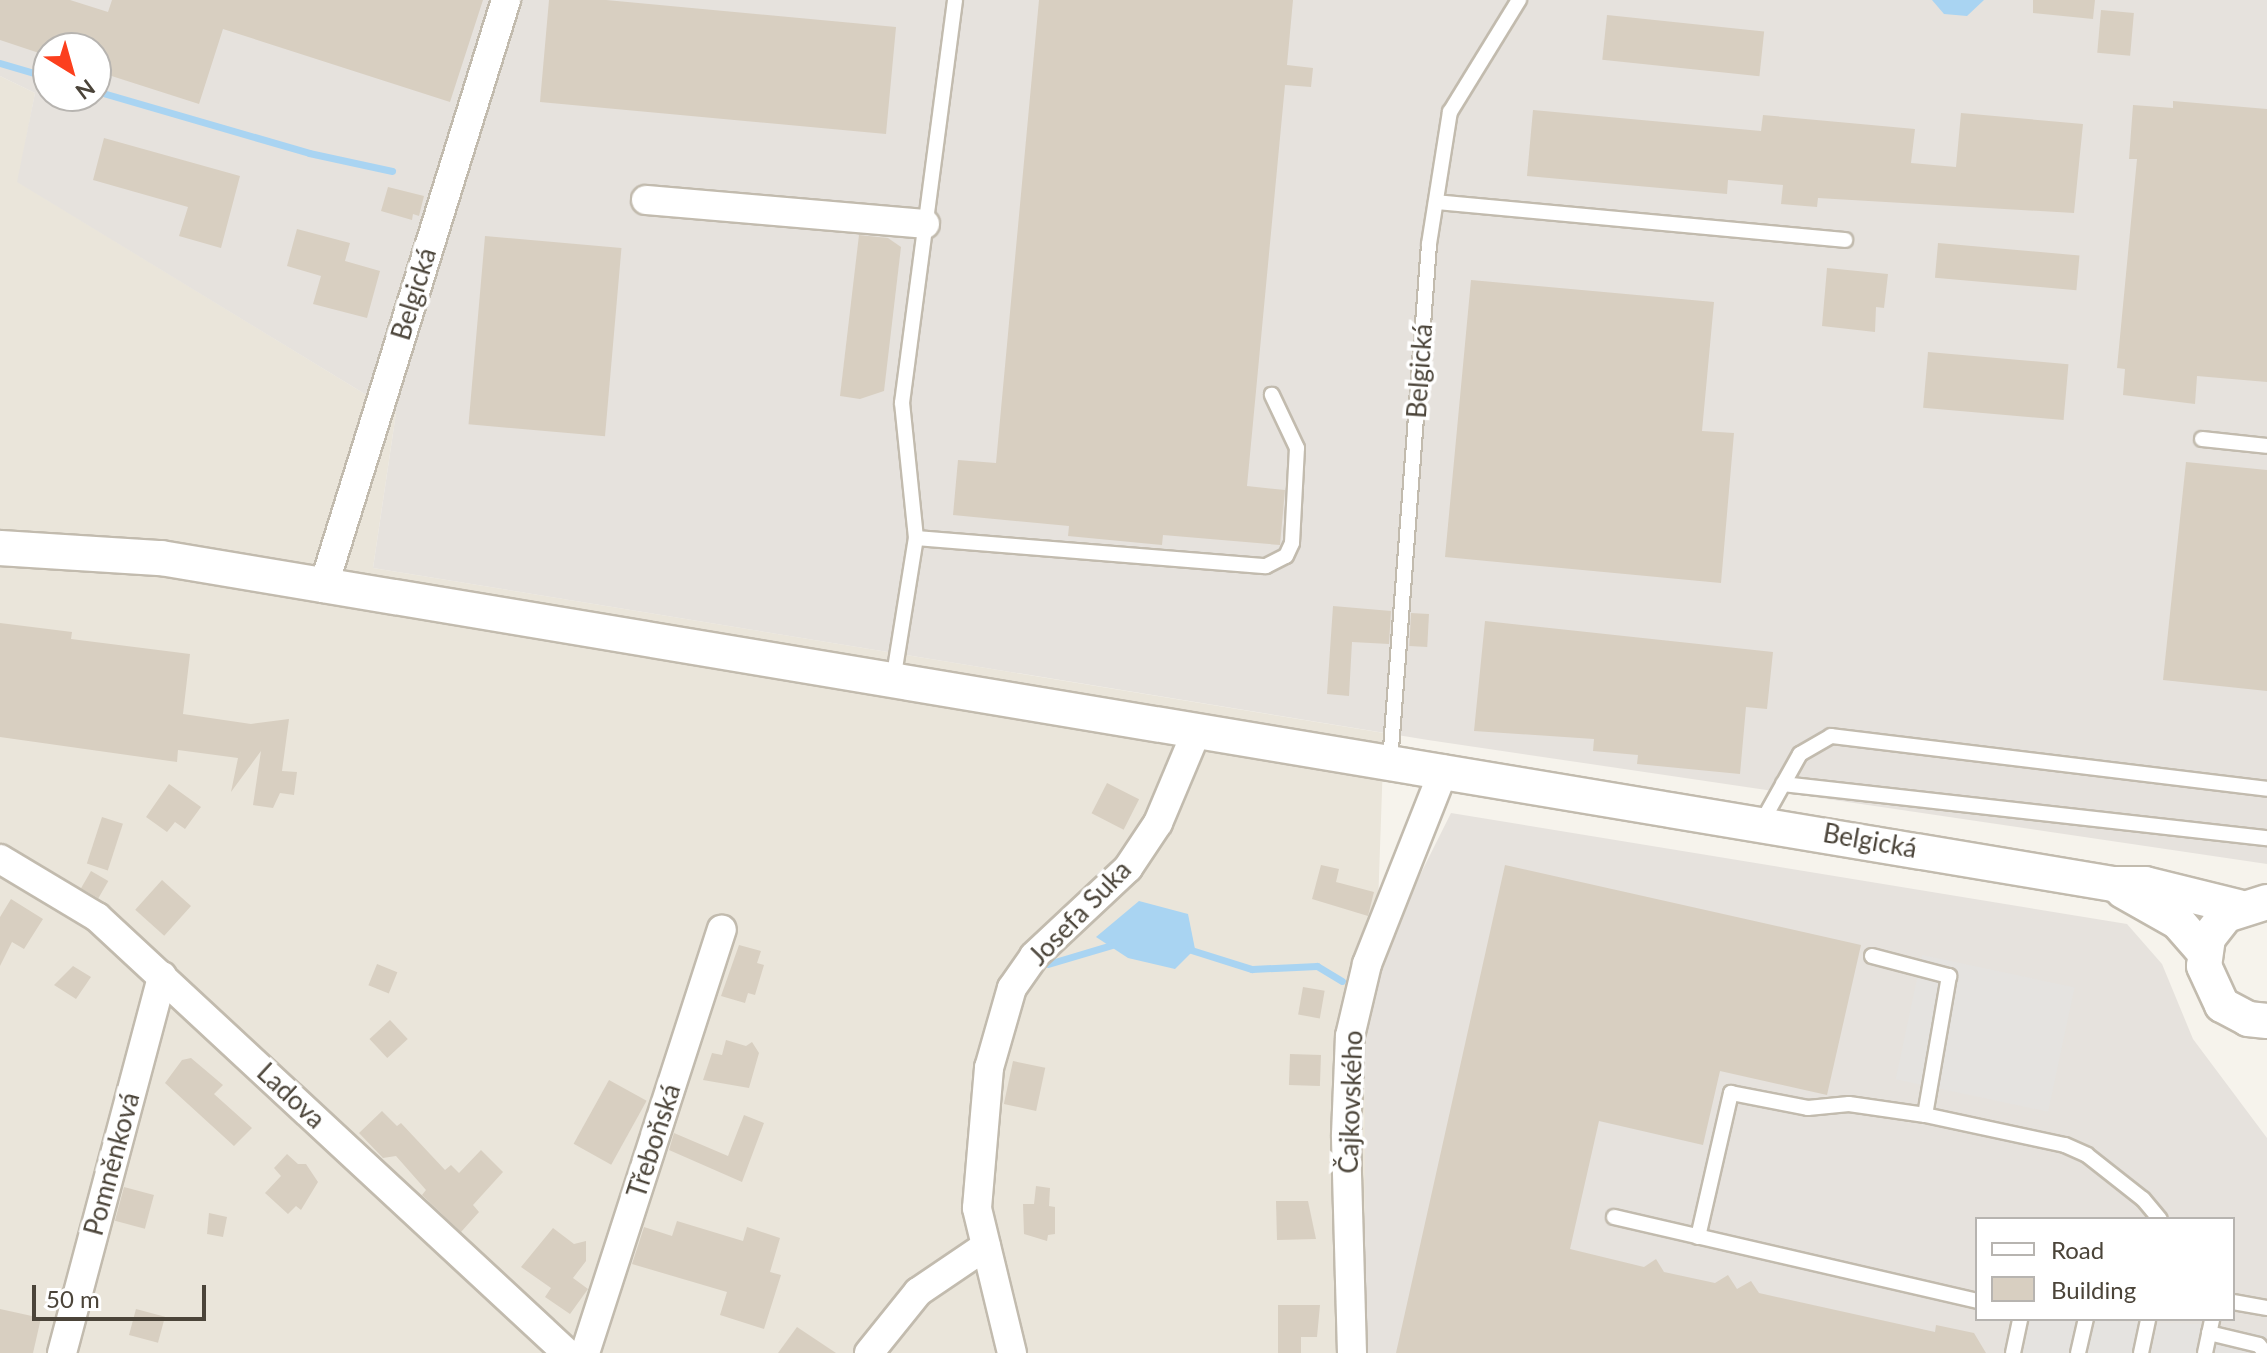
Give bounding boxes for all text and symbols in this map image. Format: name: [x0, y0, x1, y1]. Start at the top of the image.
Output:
north arrow: [32, 32, 112, 112]
text: N: [71, 74, 100, 106]
street label: Belgická: [385, 244, 443, 344]
street label: Belgická: [1401, 323, 1439, 419]
street label: Belgická: [1821, 817, 1919, 865]
street label: Josefa Suka: [1023, 854, 1137, 972]
street label: Čajkovského: [1333, 1030, 1369, 1174]
street label: Ladova: [251, 1057, 331, 1135]
street label: Třeboňská: [621, 1080, 687, 1202]
street label: Pomněnková: [78, 1089, 146, 1239]
legend: [1975, 1217, 2235, 1321]
text: Road: [2051, 1235, 2104, 1264]
scale bar: [36, 1269, 210, 1319]
text: Building: [2051, 1275, 2136, 1304]
text: 50 m: [46, 1284, 100, 1313]

